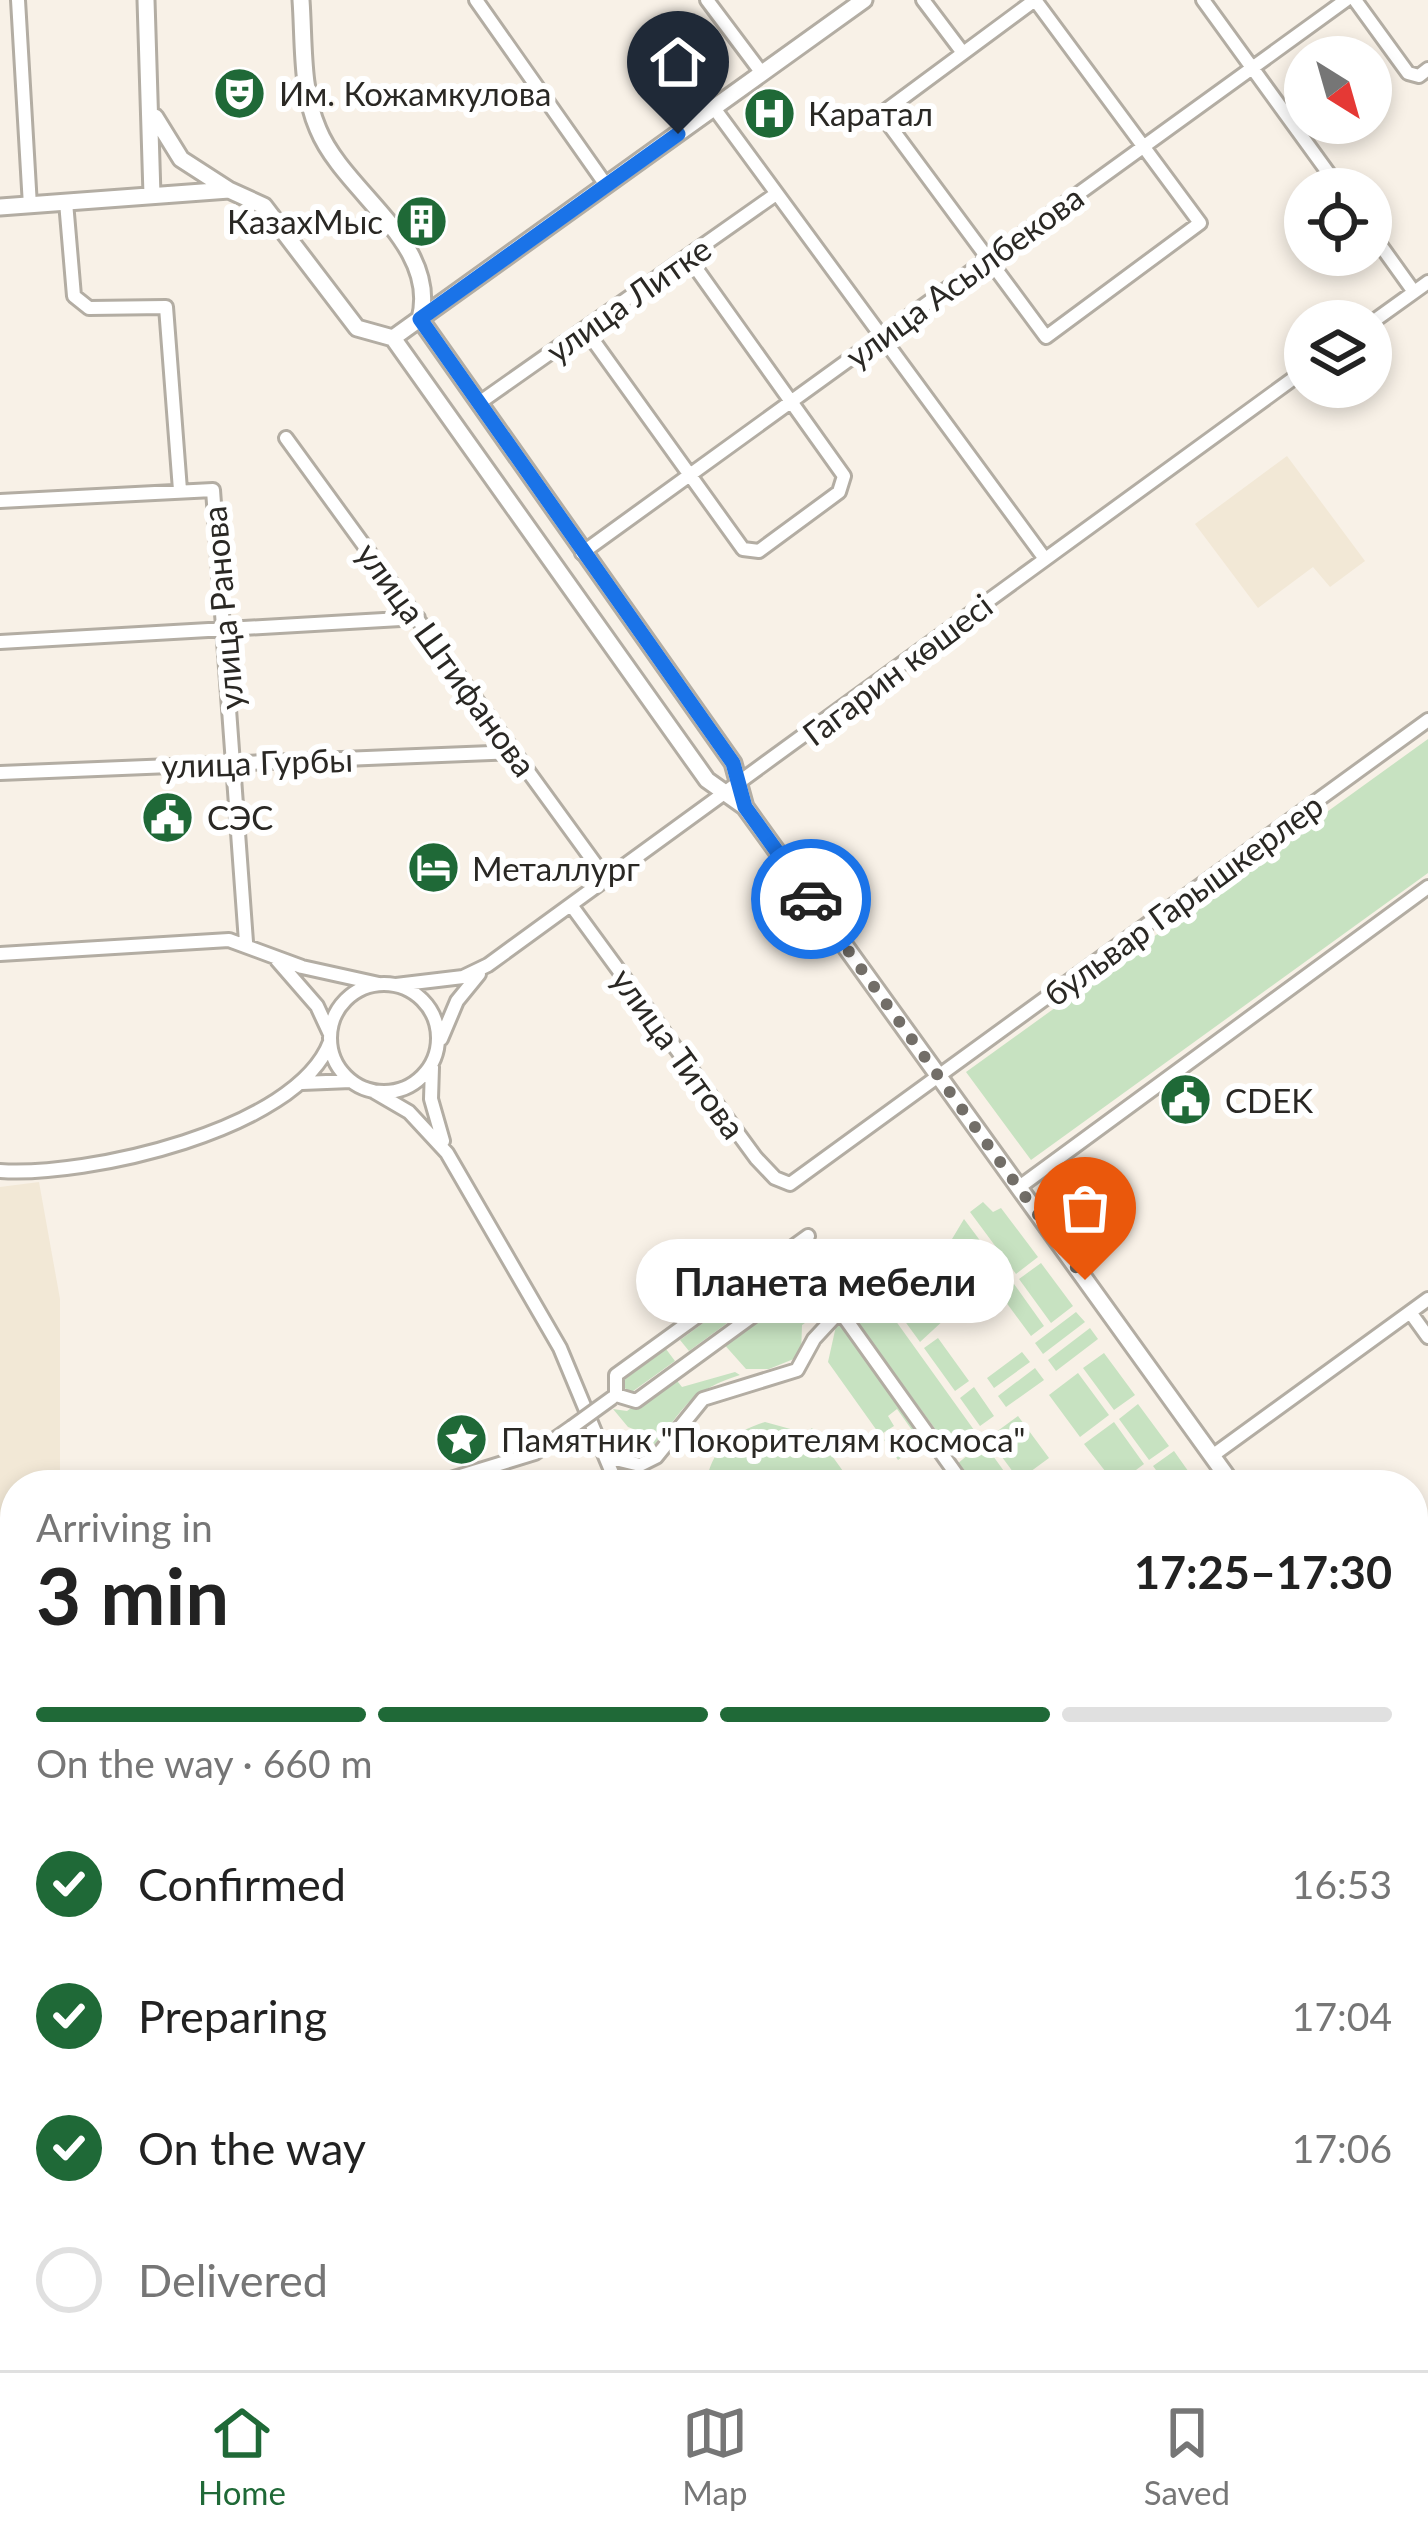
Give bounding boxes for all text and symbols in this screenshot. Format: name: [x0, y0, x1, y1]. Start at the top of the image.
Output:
pin: [627, 11, 729, 134]
icon: home: [645, 29, 711, 95]
north arrow: [1284, 36, 1392, 144]
map controls: [1284, 36, 1392, 408]
theatre icon: Им. Кожамкулова: [212, 65, 268, 121]
place label: Им. Кожамкулова: [279, 73, 551, 113]
hospital icon: Каратал: [741, 85, 797, 141]
place label: Каратал: [808, 93, 933, 133]
button: locate: [1284, 168, 1392, 276]
street label: улица Асылбекова: [837, 176, 1091, 376]
building icon: КазахМыс: [394, 193, 450, 249]
place label: КазахМыс: [227, 201, 383, 241]
street label: улица Литке: [538, 228, 718, 370]
button: layers: [1284, 300, 1392, 408]
street label: улица Ранова: [193, 504, 251, 712]
street label: улица Штифанова: [349, 534, 545, 784]
street label: Гагарин көшесі: [794, 585, 1000, 753]
street label: улица Гурбы: [161, 739, 353, 785]
street label: бульвар Гарышкерлер: [1036, 784, 1330, 1014]
public building icon: СЭС: [140, 789, 196, 845]
place label: СЭС: [207, 797, 273, 837]
courier: [751, 839, 871, 959]
hotel icon: Металлург: [405, 840, 461, 896]
place label: Металлург: [472, 848, 640, 888]
icon: car: [778, 866, 844, 932]
street label: улица Титова: [604, 960, 754, 1146]
public building icon: CDEK: [1158, 1072, 1214, 1128]
place label: CDEK: [1225, 1080, 1313, 1120]
pin: [1034, 1157, 1136, 1280]
icon: bag: [1052, 1175, 1118, 1241]
callout: Планета мебели: [635, 1238, 1013, 1322]
text: Планета мебели: [674, 1258, 976, 1304]
place icon: Памятник "Покорителям космоса": [434, 1411, 490, 1467]
place label: Памятник "Покорителям космоса": [501, 1419, 1025, 1459]
text: Arriving in: [36, 1504, 213, 1550]
text: 17:25–17:30: [1134, 1545, 1392, 1599]
text: 3 min: [36, 1548, 229, 1642]
text: On the way · 660 m: [36, 1740, 373, 1786]
icon: check: [36, 1851, 102, 1917]
text: Confirmed: [138, 1857, 346, 1911]
text: 16:53: [1292, 1861, 1392, 1907]
icon: check: [36, 1983, 102, 2049]
text: Preparing: [138, 1989, 327, 2043]
text: 17:04: [1292, 1993, 1392, 2039]
icon: check: [36, 2115, 102, 2181]
text: On the way: [138, 2121, 366, 2175]
text: 17:06: [1292, 2125, 1392, 2171]
text: Delivered: [138, 2253, 328, 2307]
tab: Home: [198, 2400, 286, 2512]
tab: Map: [682, 2400, 748, 2512]
tab: Saved: [1144, 2400, 1230, 2512]

